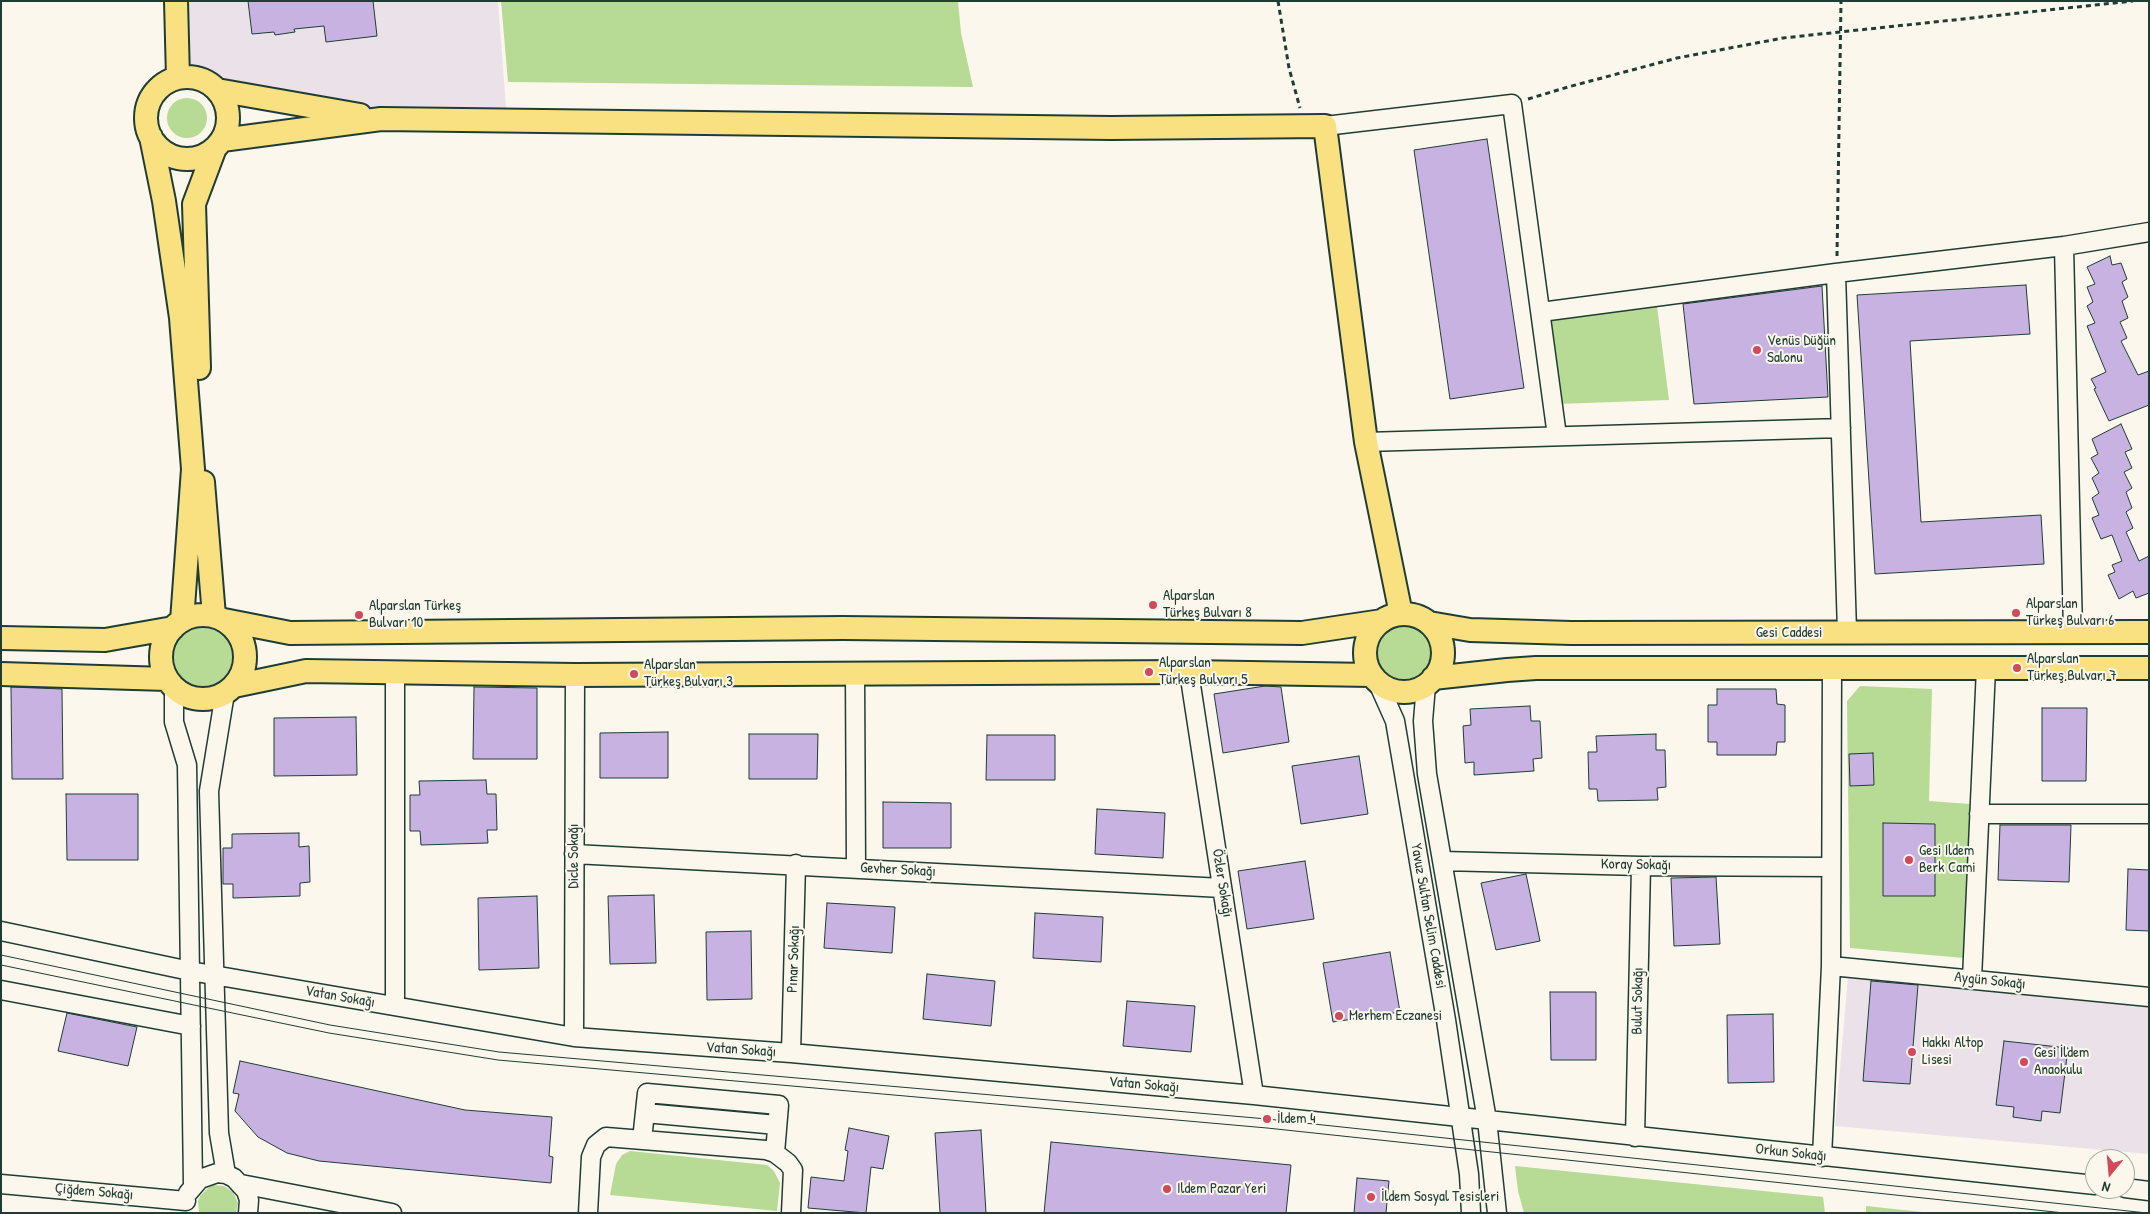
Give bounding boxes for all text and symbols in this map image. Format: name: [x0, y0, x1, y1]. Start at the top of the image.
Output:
place label: Venüs Düğün Salonu: [1767, 332, 1836, 367]
marker: Venüs Düğün Salonu: [1751, 344, 1763, 356]
place label: Alparslan Türkeş Bulvarı 8: [1163, 587, 1252, 622]
place label: Alparslan Türkeş Bulvarı 6: [2026, 595, 2114, 630]
place label: Alparslan Türkeş Bulvarı 10: [369, 597, 461, 632]
marker: Alparslan Türkeş Bulvarı 8: [1147, 599, 1159, 611]
marker: Alparslan Türkeş Bulvarı 6: [2010, 607, 2022, 619]
marker: Alparslan Türkeş Bulvarı 10: [353, 609, 365, 621]
street label: Gesi Caddesi: [1756, 624, 1822, 642]
place label: Alparslan Türkeş Bulvarı 7: [2027, 650, 2117, 685]
place label: Alparslan Türkeş Bulvarı 5: [1159, 654, 1248, 689]
place label: Alparslan Türkeş Bulvarı 3: [644, 656, 733, 691]
marker: Alparslan Türkeş Bulvarı 7: [2011, 662, 2023, 674]
marker: Alparslan Türkeş Bulvarı 5: [1143, 666, 1155, 678]
marker: Alparslan Türkeş Bulvarı 3: [628, 668, 640, 680]
street label: Dicle Sokağı: [565, 824, 583, 888]
street label: Yavuz Sultan Selim Caddesi: [1406, 842, 1450, 990]
place label: Gesi Ildem Berk Cami: [1919, 842, 1976, 877]
street label: Özler Sokağı: [1208, 848, 1236, 918]
marker: Gesi Ildem Berk Cami: [1903, 854, 1915, 866]
street label: Koray Sokağı: [1601, 855, 1671, 875]
street label: Gevher Sokağı: [860, 859, 936, 881]
street label: Pınar Sokağı: [784, 925, 804, 993]
street label: Bulut Sokağı: [1628, 967, 1648, 1035]
street label: Aygün Sokağı: [1953, 968, 2027, 994]
street label: Vatan Sokağı: [304, 982, 376, 1012]
place label: Merhem Eczanesi: [1349, 1007, 1442, 1025]
marker: Merhem Eczanesi: [1333, 1010, 1345, 1022]
place label: Hakkı Altop Lisesi: [1922, 1034, 1983, 1069]
street label: Vatan Sokağı: [705, 1039, 777, 1061]
place label: Gesi İldem Anaokulu: [2034, 1044, 2089, 1079]
marker: Hakkı Altop Lisesi: [1906, 1046, 1918, 1058]
marker: Gesi İldem Anaokulu: [2018, 1056, 2030, 1068]
street label: Vatan Sokağı: [1108, 1073, 1180, 1097]
place label: İldem 4: [1277, 1110, 1316, 1128]
marker: İldem 4: [1261, 1113, 1273, 1125]
street label: Orkun Sokağı: [1754, 1140, 1828, 1166]
north arrow: [2085, 1149, 2135, 1199]
text: N: [2099, 1178, 2112, 1198]
street label: Çiğdem Sokağı: [54, 1180, 134, 1204]
place label: Ildem Pazar Yeri: [1177, 1180, 1266, 1198]
marker: Ildem Pazar Yeri: [1161, 1183, 1173, 1195]
place label: İldem Sosyal Tesisleri: [1381, 1188, 1499, 1206]
marker: İldem Sosyal Tesisleri: [1365, 1191, 1377, 1203]

